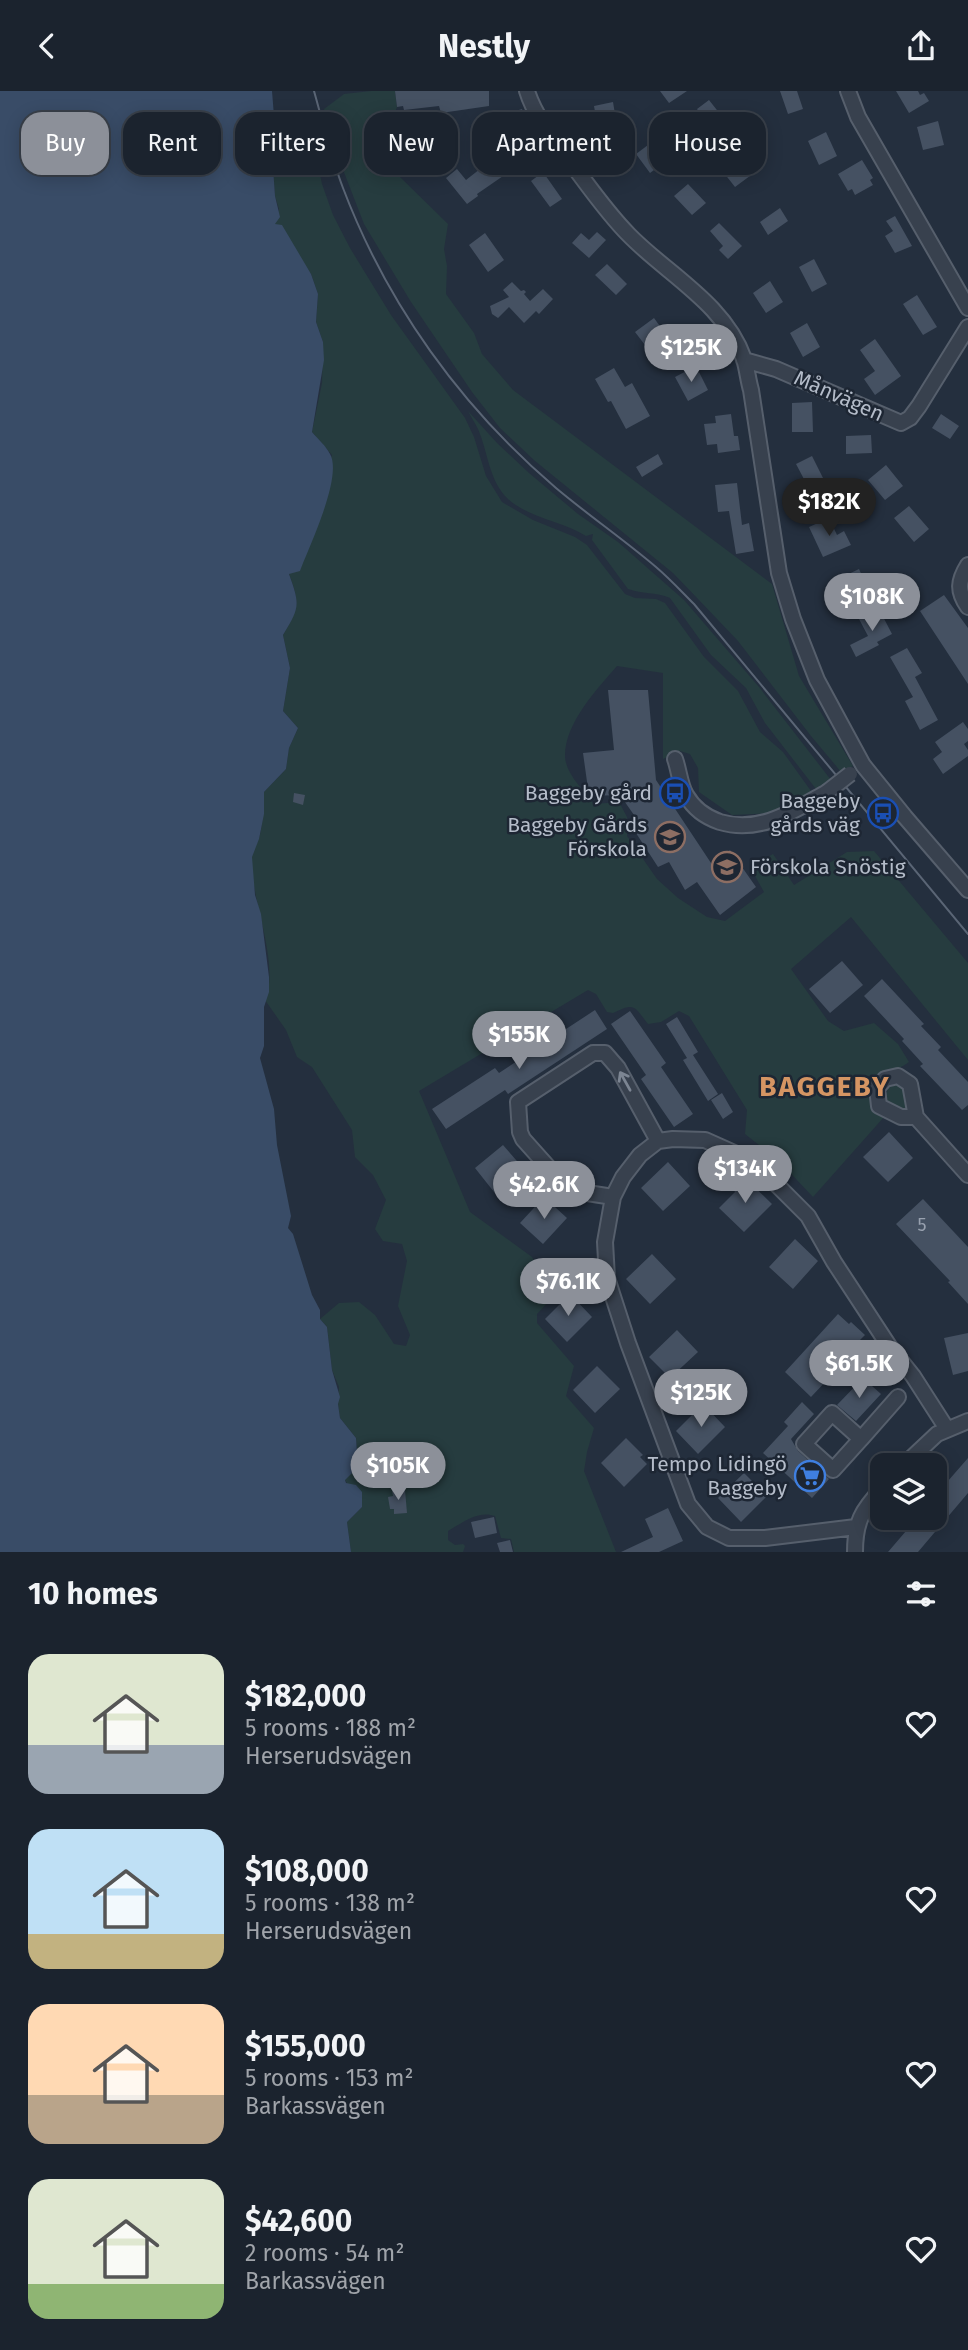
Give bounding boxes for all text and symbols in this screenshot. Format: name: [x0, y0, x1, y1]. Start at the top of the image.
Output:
icon: back: [28, 27, 66, 65]
text: Nestly: [438, 27, 530, 65]
icon: share: [902, 27, 940, 65]
chip: Buy: [21, 112, 109, 175]
chip: Rent: [123, 112, 221, 175]
chip: Filters: [235, 112, 350, 175]
chip: New: [364, 112, 458, 175]
chip: Apartment: [472, 112, 635, 175]
chip: House: [649, 112, 766, 175]
pin: $125K: [642, 324, 740, 384]
text: $125K: [660, 333, 722, 361]
street label: Månvägen: [790, 365, 888, 427]
pin: $182K: [780, 479, 878, 538]
text: $182K: [798, 487, 860, 515]
pin: $108K: [823, 573, 921, 633]
text: $108K: [840, 582, 904, 610]
bus stop icon: Baggeby gård: [658, 776, 692, 810]
place label: Baggeby gård: [525, 780, 652, 806]
place label: Baggeby gårds väg: [771, 788, 861, 838]
bus stop icon: Baggeby gårds väg: [866, 796, 900, 830]
place label: Baggeby Gårds Förskola: [507, 812, 647, 862]
school or university icon: Baggeby Gårds Förskola: [653, 820, 687, 854]
school or university icon: Förskola Snöstig: [710, 850, 744, 884]
place label: Förskola Snöstig: [750, 854, 906, 880]
pin: $155K: [470, 1011, 568, 1071]
text: $155K: [488, 1020, 550, 1048]
district label: BAGGEBY: [759, 1070, 891, 1103]
one-way arrow: [618, 1071, 632, 1092]
pin: $134K: [696, 1145, 794, 1205]
text: $134K: [714, 1154, 776, 1182]
pin: $42.6K: [487, 1161, 601, 1221]
text: $42.6K: [509, 1170, 579, 1198]
house number: 5: [917, 1214, 927, 1236]
pin: $76.1K: [511, 1259, 625, 1318]
text: $76.1K: [536, 1267, 600, 1295]
pin: $61.5K: [802, 1341, 916, 1400]
text: $61.5K: [825, 1349, 893, 1377]
pin: $125K: [652, 1369, 750, 1429]
text: $125K: [670, 1378, 732, 1406]
pin: $105K: [349, 1443, 447, 1502]
text: $105K: [367, 1451, 429, 1479]
place label: Tempo Lidingö Baggeby: [648, 1451, 788, 1501]
map controls: [870, 1453, 947, 1530]
button: layers: [870, 1453, 947, 1530]
supermarket icon: Tempo Lidingö Baggeby: [793, 1459, 827, 1493]
icon: filters: [902, 1575, 940, 1613]
text: 10 homes: [28, 1576, 158, 1612]
text: $182,000: [245, 1678, 366, 1714]
icon: home: [84, 1682, 168, 1766]
icon: heart: [902, 1705, 940, 1743]
text: 5 rooms · 188 m²: [245, 1714, 416, 1742]
text: Herserudsvägen: [245, 1742, 412, 1770]
text: $108,000: [245, 1853, 369, 1889]
icon: home: [84, 1857, 168, 1941]
icon: heart: [902, 1880, 940, 1918]
text: 5 rooms · 138 m²: [245, 1889, 415, 1917]
text: Herserudsvägen: [245, 1917, 412, 1945]
text: $155,000: [245, 2028, 366, 2064]
icon: home: [84, 2032, 168, 2116]
icon: heart: [902, 2055, 940, 2093]
text: 5 rooms · 153 m²: [245, 2064, 414, 2092]
text: Barkassvägen: [245, 2092, 386, 2120]
text: $42,600: [245, 2203, 352, 2239]
icon: home: [84, 2207, 168, 2291]
icon: heart: [902, 2230, 940, 2268]
text: 2 rooms · 54 m²: [245, 2239, 404, 2267]
text: Barkassvägen: [245, 2267, 386, 2295]

